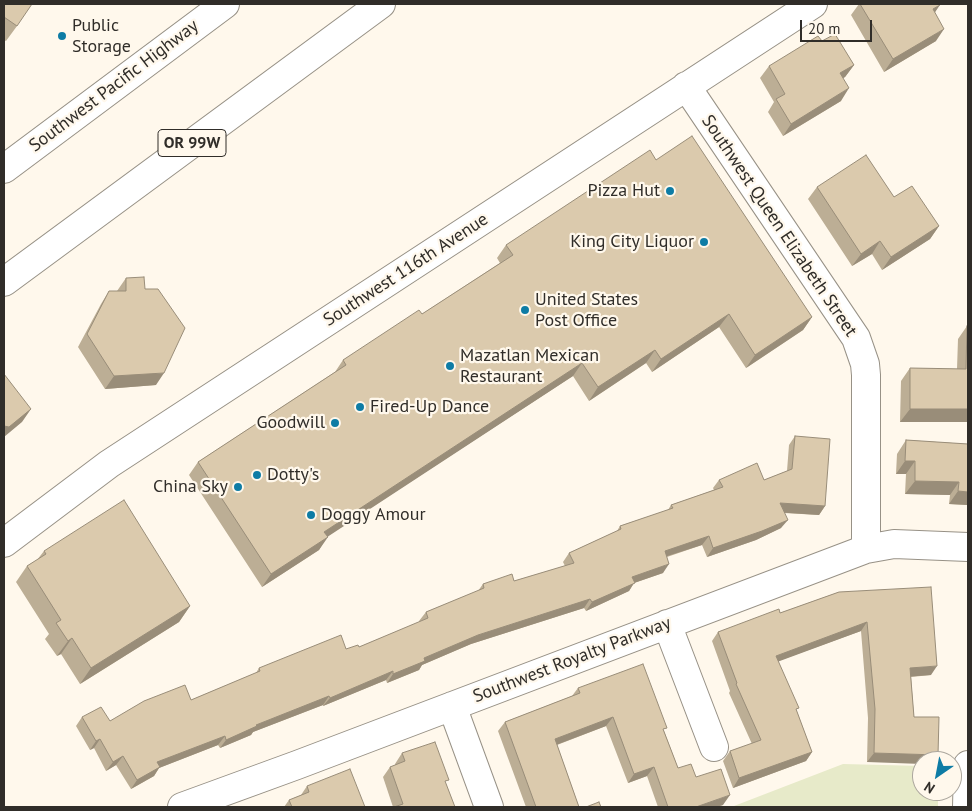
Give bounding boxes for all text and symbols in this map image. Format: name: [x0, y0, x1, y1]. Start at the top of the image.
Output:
scale bar: [802, 10, 874, 42]
street label: Southwest Pacific Highway: [25, 15, 203, 157]
place label: Public Storage: [72, 15, 131, 58]
text: 20 m: [808, 19, 841, 38]
marker: Public Storage: [56, 30, 68, 42]
street label: Southwest Queen Elizabeth Street: [697, 111, 861, 341]
road number: OR 99W: [158, 130, 226, 156]
place label: Pizza Hut: [587, 180, 660, 202]
marker: Pizza Hut: [664, 185, 676, 197]
street label: Southwest 116th Avenue: [320, 209, 492, 331]
place label: King City Liquor: [570, 231, 694, 253]
marker: King City Liquor: [698, 236, 710, 248]
place label: United States Post Office: [535, 289, 638, 332]
marker: United States Post Office: [519, 304, 531, 316]
place label: Mazatlan Mexican Restaurant: [460, 345, 599, 388]
marker: Mazatlan Mexican Restaurant: [444, 360, 456, 372]
place label: Fired-Up Dance: [370, 396, 489, 418]
marker: Fired-Up Dance: [354, 401, 366, 413]
place label: Goodwill: [256, 412, 325, 434]
marker: Goodwill: [329, 417, 341, 429]
place label: Dotty's: [267, 464, 319, 486]
marker: Dotty's: [251, 469, 263, 481]
place label: China Sky: [153, 476, 228, 498]
marker: China Sky: [232, 481, 244, 493]
place label: Doggy Amour: [321, 504, 426, 526]
marker: Doggy Amour: [305, 509, 317, 521]
street label: Southwest Royalty Parkway: [470, 612, 674, 708]
north arrow: [912, 751, 962, 801]
text: N: [921, 778, 938, 798]

